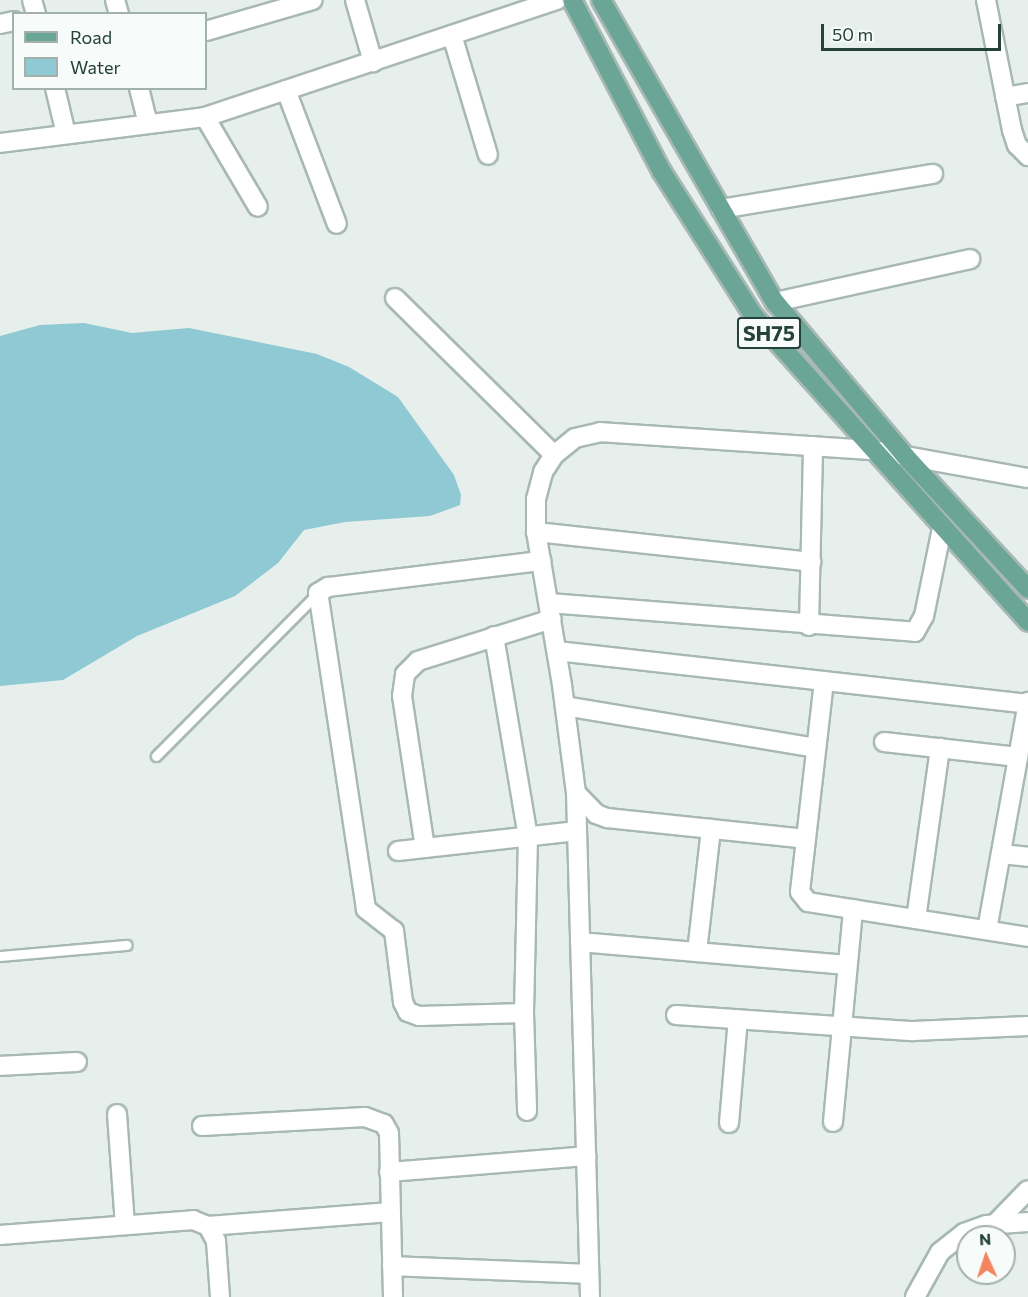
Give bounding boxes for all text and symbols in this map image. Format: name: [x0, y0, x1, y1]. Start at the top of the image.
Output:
legend: [12, 12, 207, 90]
scale bar: [824, 12, 1004, 50]
text: 50 m: [832, 23, 873, 45]
text: Road: [70, 26, 112, 48]
text: Water: [70, 56, 121, 78]
road number: SH75: [736, 315, 802, 351]
north arrow: [956, 1225, 1016, 1285]
text: N: [979, 1229, 992, 1248]

